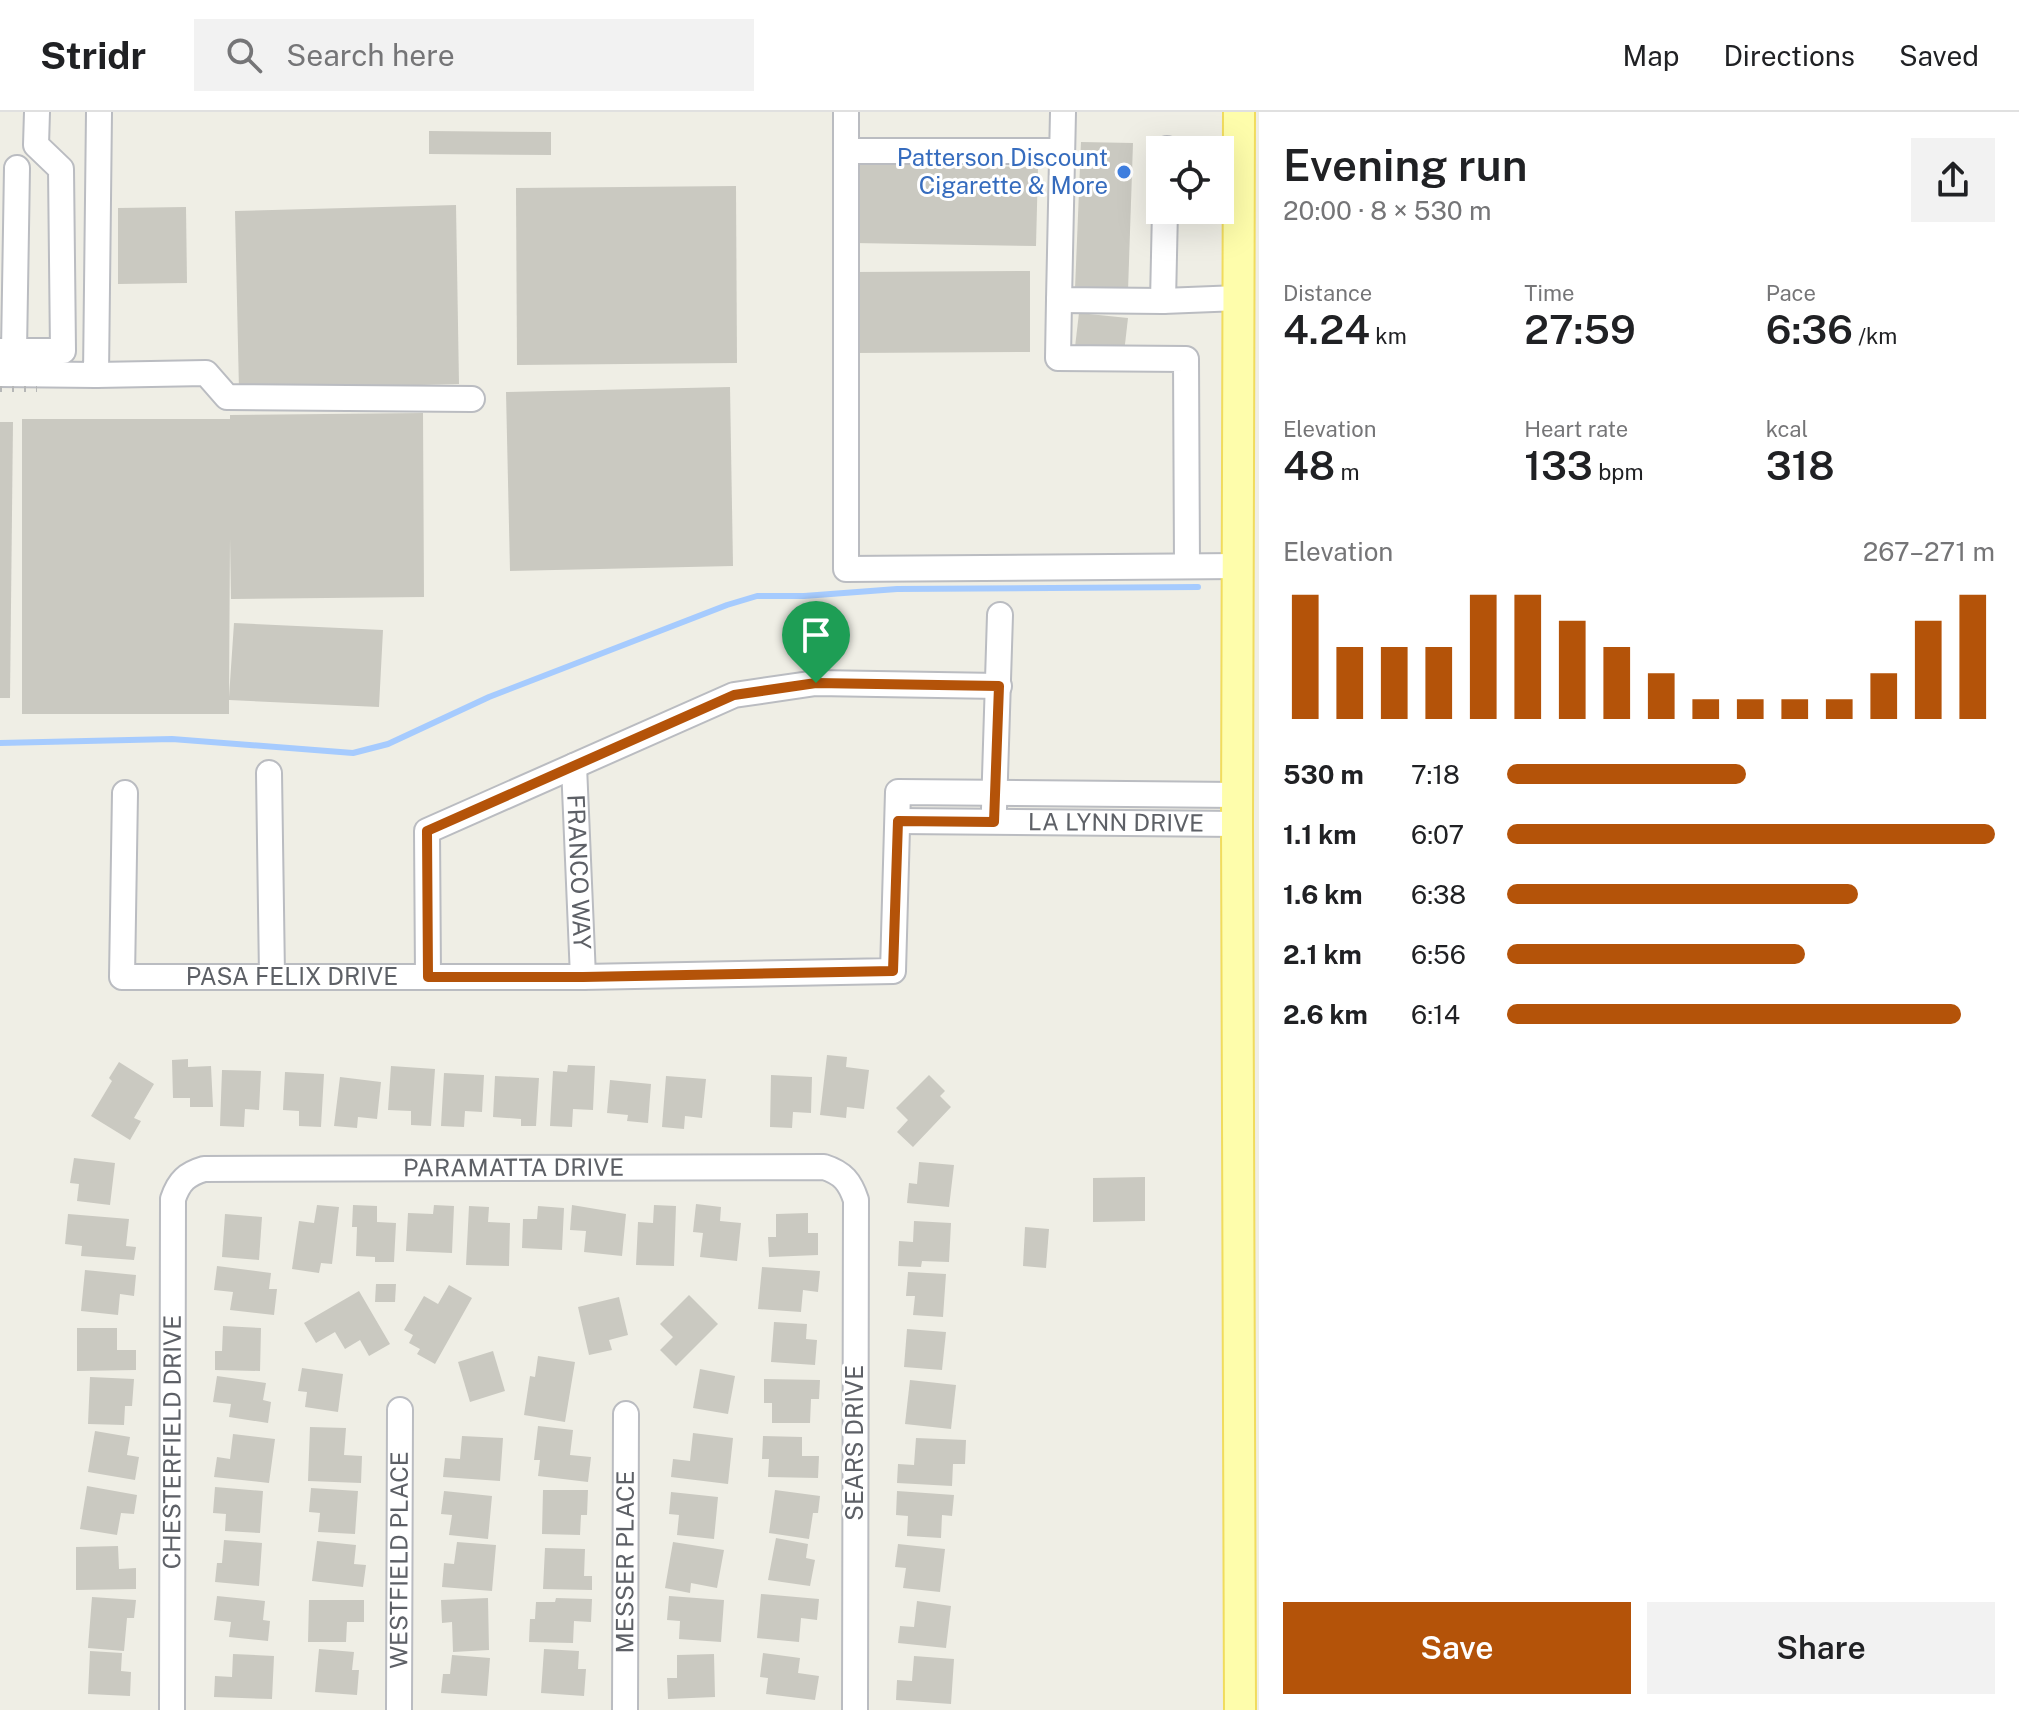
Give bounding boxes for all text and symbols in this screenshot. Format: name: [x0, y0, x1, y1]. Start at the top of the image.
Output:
search box: [194, 19, 754, 91]
text: Stridr: [40, 33, 146, 78]
icon: search: [222, 33, 266, 77]
text: Search here: [286, 37, 455, 73]
text: Map: [1623, 39, 1679, 72]
text: Directions: [1723, 39, 1855, 72]
text: Saved: [1899, 39, 1979, 72]
map controls: [1146, 136, 1234, 224]
button: locate: [1146, 136, 1234, 224]
button: share: [1911, 138, 1995, 222]
text: Evening run: [1283, 139, 1528, 191]
place label: Patterson Discount Cigarette & More: [897, 143, 1108, 199]
marker: Patterson Discount Cigarette & More: [1115, 163, 1133, 181]
text: 20:00 · 8 × 530 m: [1283, 195, 1491, 226]
text: Distance: [1283, 280, 1372, 306]
text: Time: [1524, 280, 1574, 306]
text: Pace: [1766, 280, 1816, 306]
text: 4.24: [1283, 306, 1370, 353]
text: 27:59: [1524, 306, 1636, 353]
text: 6:36: [1766, 306, 1853, 353]
text: km: [1370, 323, 1407, 349]
text: /km: [1853, 323, 1897, 349]
text: Elevation: [1283, 416, 1376, 442]
text: Heart rate: [1524, 416, 1628, 442]
text: kcal: [1766, 416, 1808, 442]
text: 48: [1283, 442, 1335, 489]
text: 133: [1524, 442, 1593, 489]
text: 318: [1766, 442, 1835, 489]
text: m: [1335, 459, 1360, 485]
text: bpm: [1593, 459, 1643, 485]
text: Elevation: [1283, 536, 1393, 567]
text: 267–271 m: [1863, 536, 1995, 567]
pin: [782, 601, 850, 683]
icon: arrive: [794, 613, 838, 657]
text: 530 m: [1283, 759, 1364, 790]
text: 7:18: [1411, 759, 1460, 790]
street label: FRANCO WAY: [562, 794, 597, 950]
street label: LA LYNN DRIVE: [1028, 807, 1204, 837]
text: 1.1 km: [1283, 819, 1356, 850]
text: 6:07: [1411, 819, 1464, 850]
text: 1.6 km: [1283, 879, 1363, 910]
text: 6:38: [1411, 879, 1466, 910]
text: 2.1 km: [1283, 939, 1362, 970]
text: 6:56: [1411, 939, 1466, 970]
street label: PASA FELIX DRIVE: [186, 962, 398, 990]
text: 2.6 km: [1283, 999, 1368, 1030]
text: 6:14: [1411, 999, 1460, 1030]
street label: PARAMATTA DRIVE: [403, 1153, 624, 1181]
street label: CHESTERFIELD DRIVE: [157, 1315, 186, 1569]
street label: SEARS DRIVE: [840, 1365, 868, 1521]
street label: WESTFIELD PLACE: [384, 1451, 413, 1669]
street label: MESSER PLACE: [610, 1471, 639, 1653]
button: Save: [1283, 1602, 1631, 1694]
button: Share: [1647, 1602, 1995, 1694]

